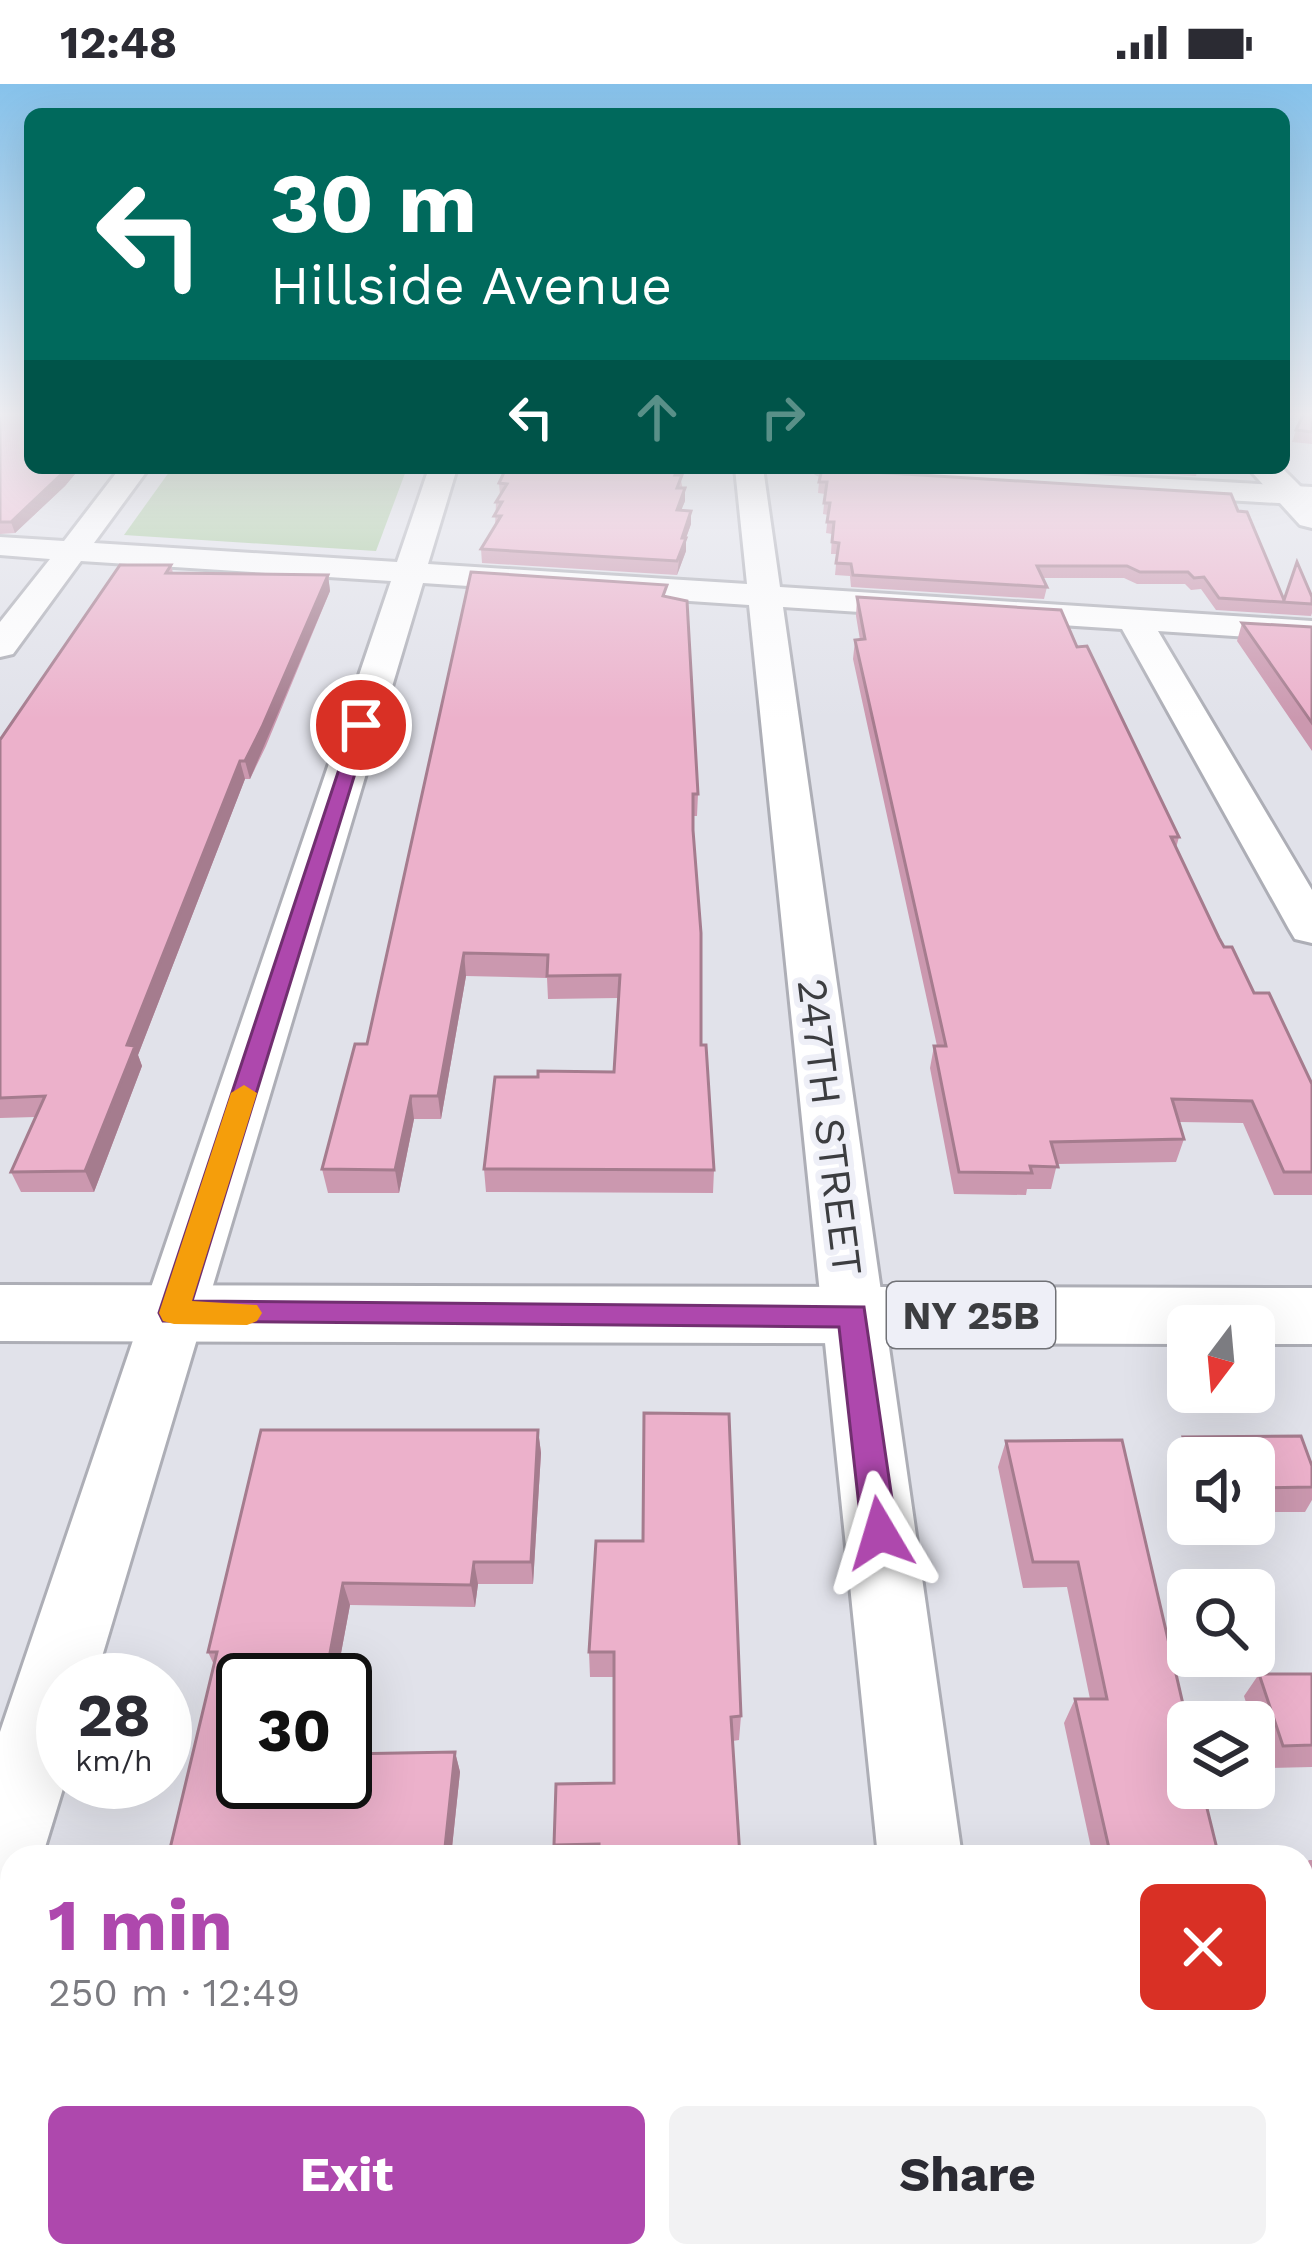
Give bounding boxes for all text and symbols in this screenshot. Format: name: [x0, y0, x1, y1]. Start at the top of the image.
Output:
text: 12:48: [60, 16, 177, 69]
text: 30 m: [270, 154, 477, 252]
icon: left: [72, 156, 228, 312]
text: Hillside Avenue: [270, 254, 672, 317]
icon: left: [498, 384, 564, 450]
icon: ahead: [624, 384, 690, 450]
icon: right: [750, 384, 816, 450]
pin: [310, 674, 412, 776]
icon: arrive: [328, 692, 394, 758]
street label: 247TH STREET: [787, 976, 873, 1278]
road number: NY 25B: [887, 1282, 1055, 1348]
north arrow: [1167, 1305, 1275, 1413]
map controls: [1167, 1305, 1275, 1809]
button: sound: [1167, 1437, 1275, 1545]
position arrow: [817, 1470, 943, 1596]
button: search: [1167, 1569, 1275, 1677]
speed limit sign: 30: [216, 1653, 372, 1809]
text: 28: [77, 1680, 151, 1751]
button: layers: [1167, 1701, 1275, 1809]
text: km/h: [75, 1743, 153, 1778]
text: 1 min: [48, 1883, 233, 1967]
button: close: [1140, 1884, 1266, 2010]
text: 250 m · 12:49: [48, 1970, 300, 2015]
button: Exit: [48, 2106, 645, 2244]
button: Share: [669, 2106, 1266, 2244]

